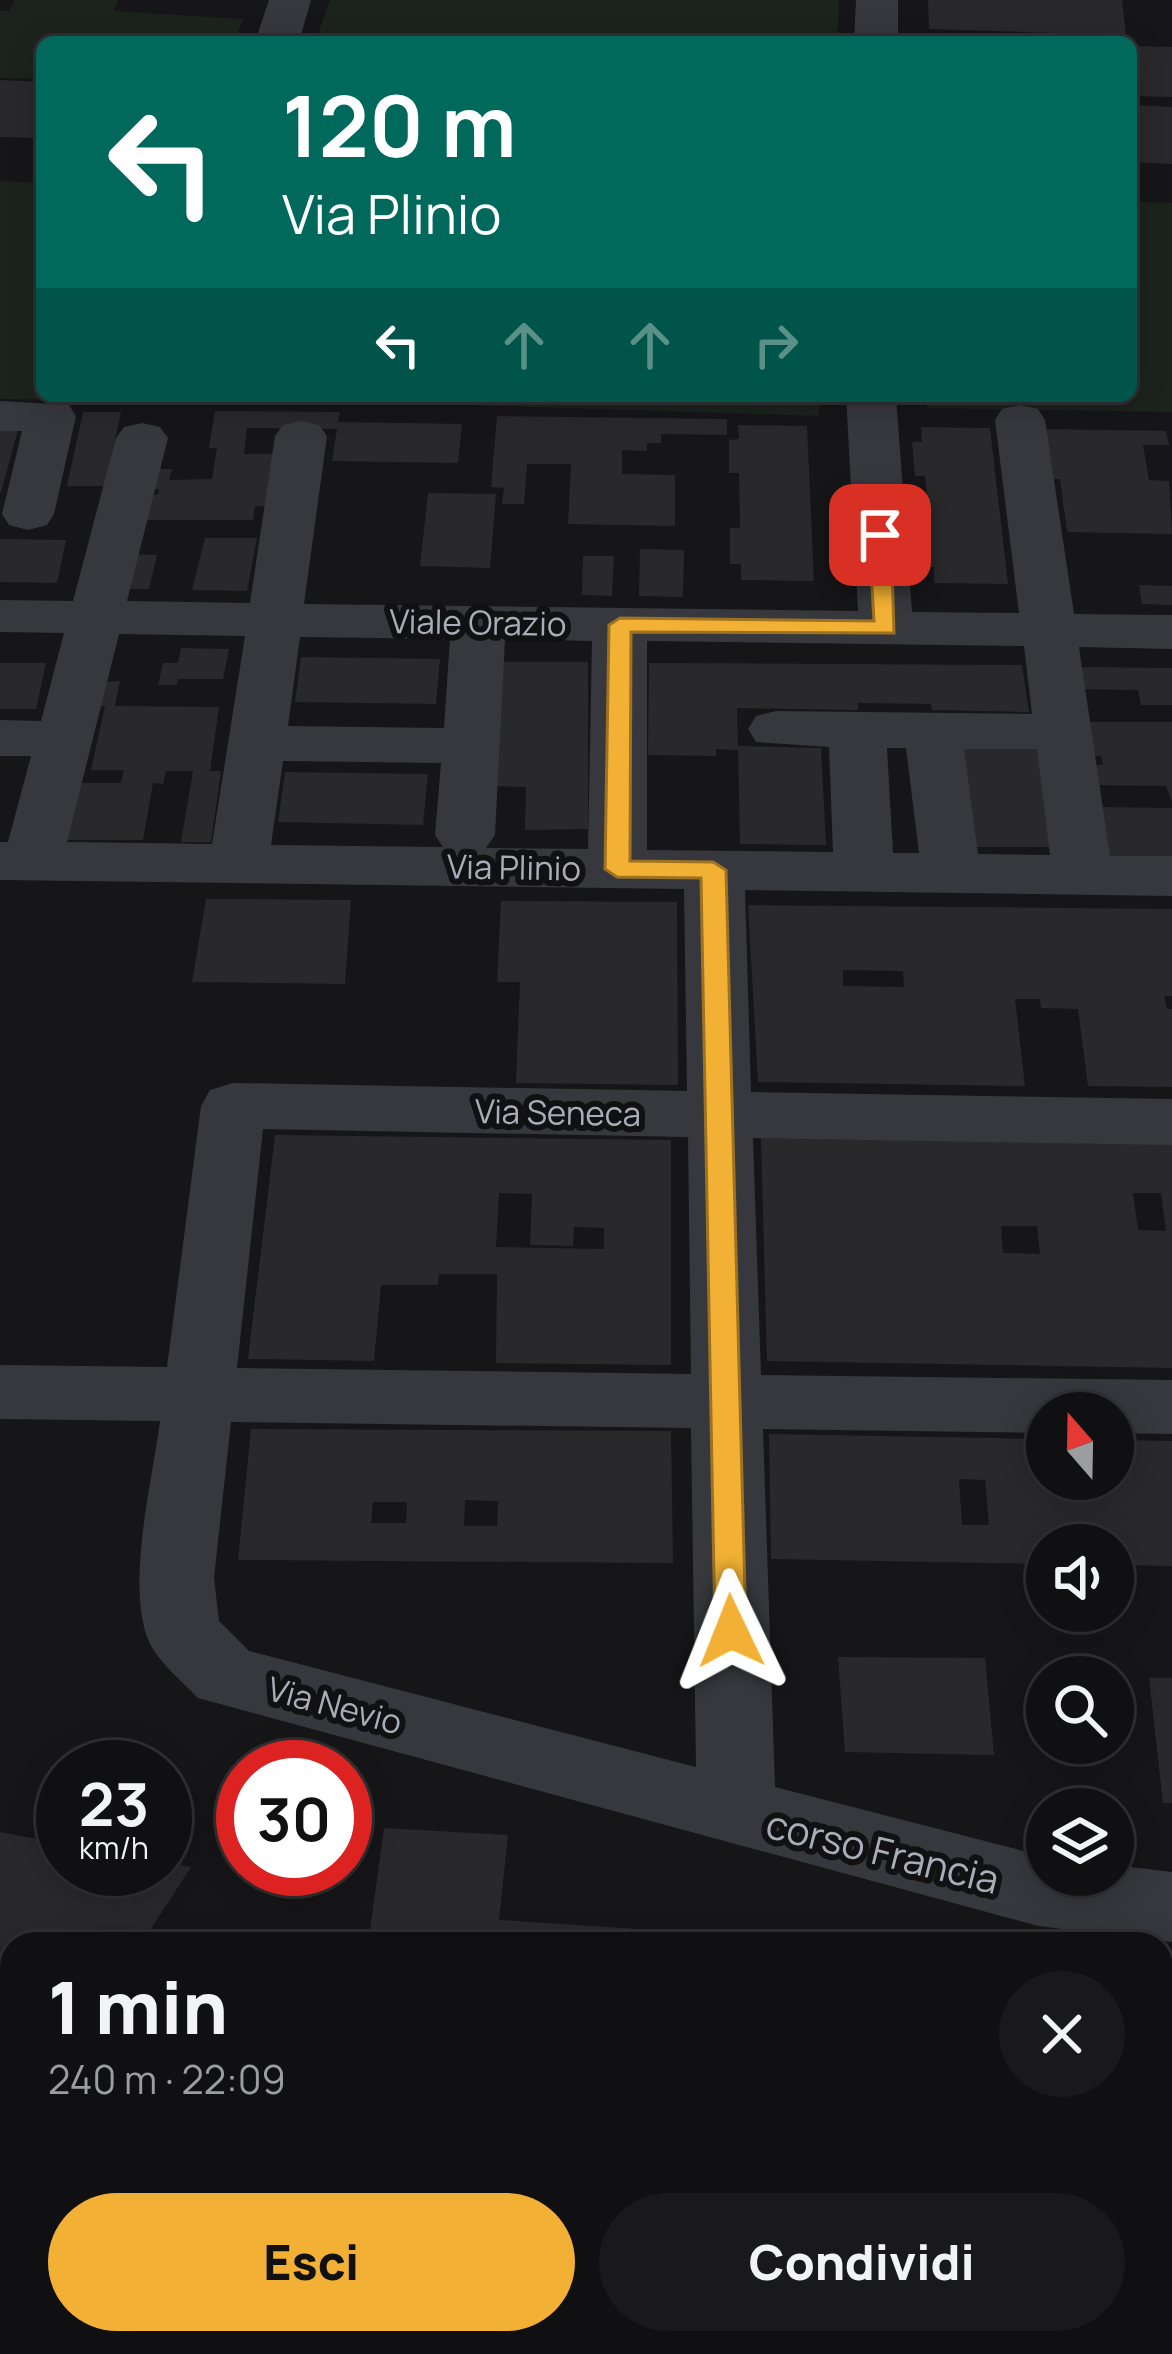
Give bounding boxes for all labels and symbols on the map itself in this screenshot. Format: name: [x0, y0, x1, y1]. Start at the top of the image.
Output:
pin: [829, 484, 931, 586]
street label: Viale Orazio: [389, 598, 567, 646]
street label: Via Plinio: [447, 843, 581, 891]
street label: Via Seneca: [474, 1088, 642, 1136]
north arrow: [1026, 1392, 1134, 1500]
position arrow: [668, 1568, 794, 1694]
street label: Via Nevio: [263, 1666, 407, 1744]
speed limit sign: 30: [216, 1740, 372, 1896]
street label: corso Francia: [761, 1796, 1005, 1906]

